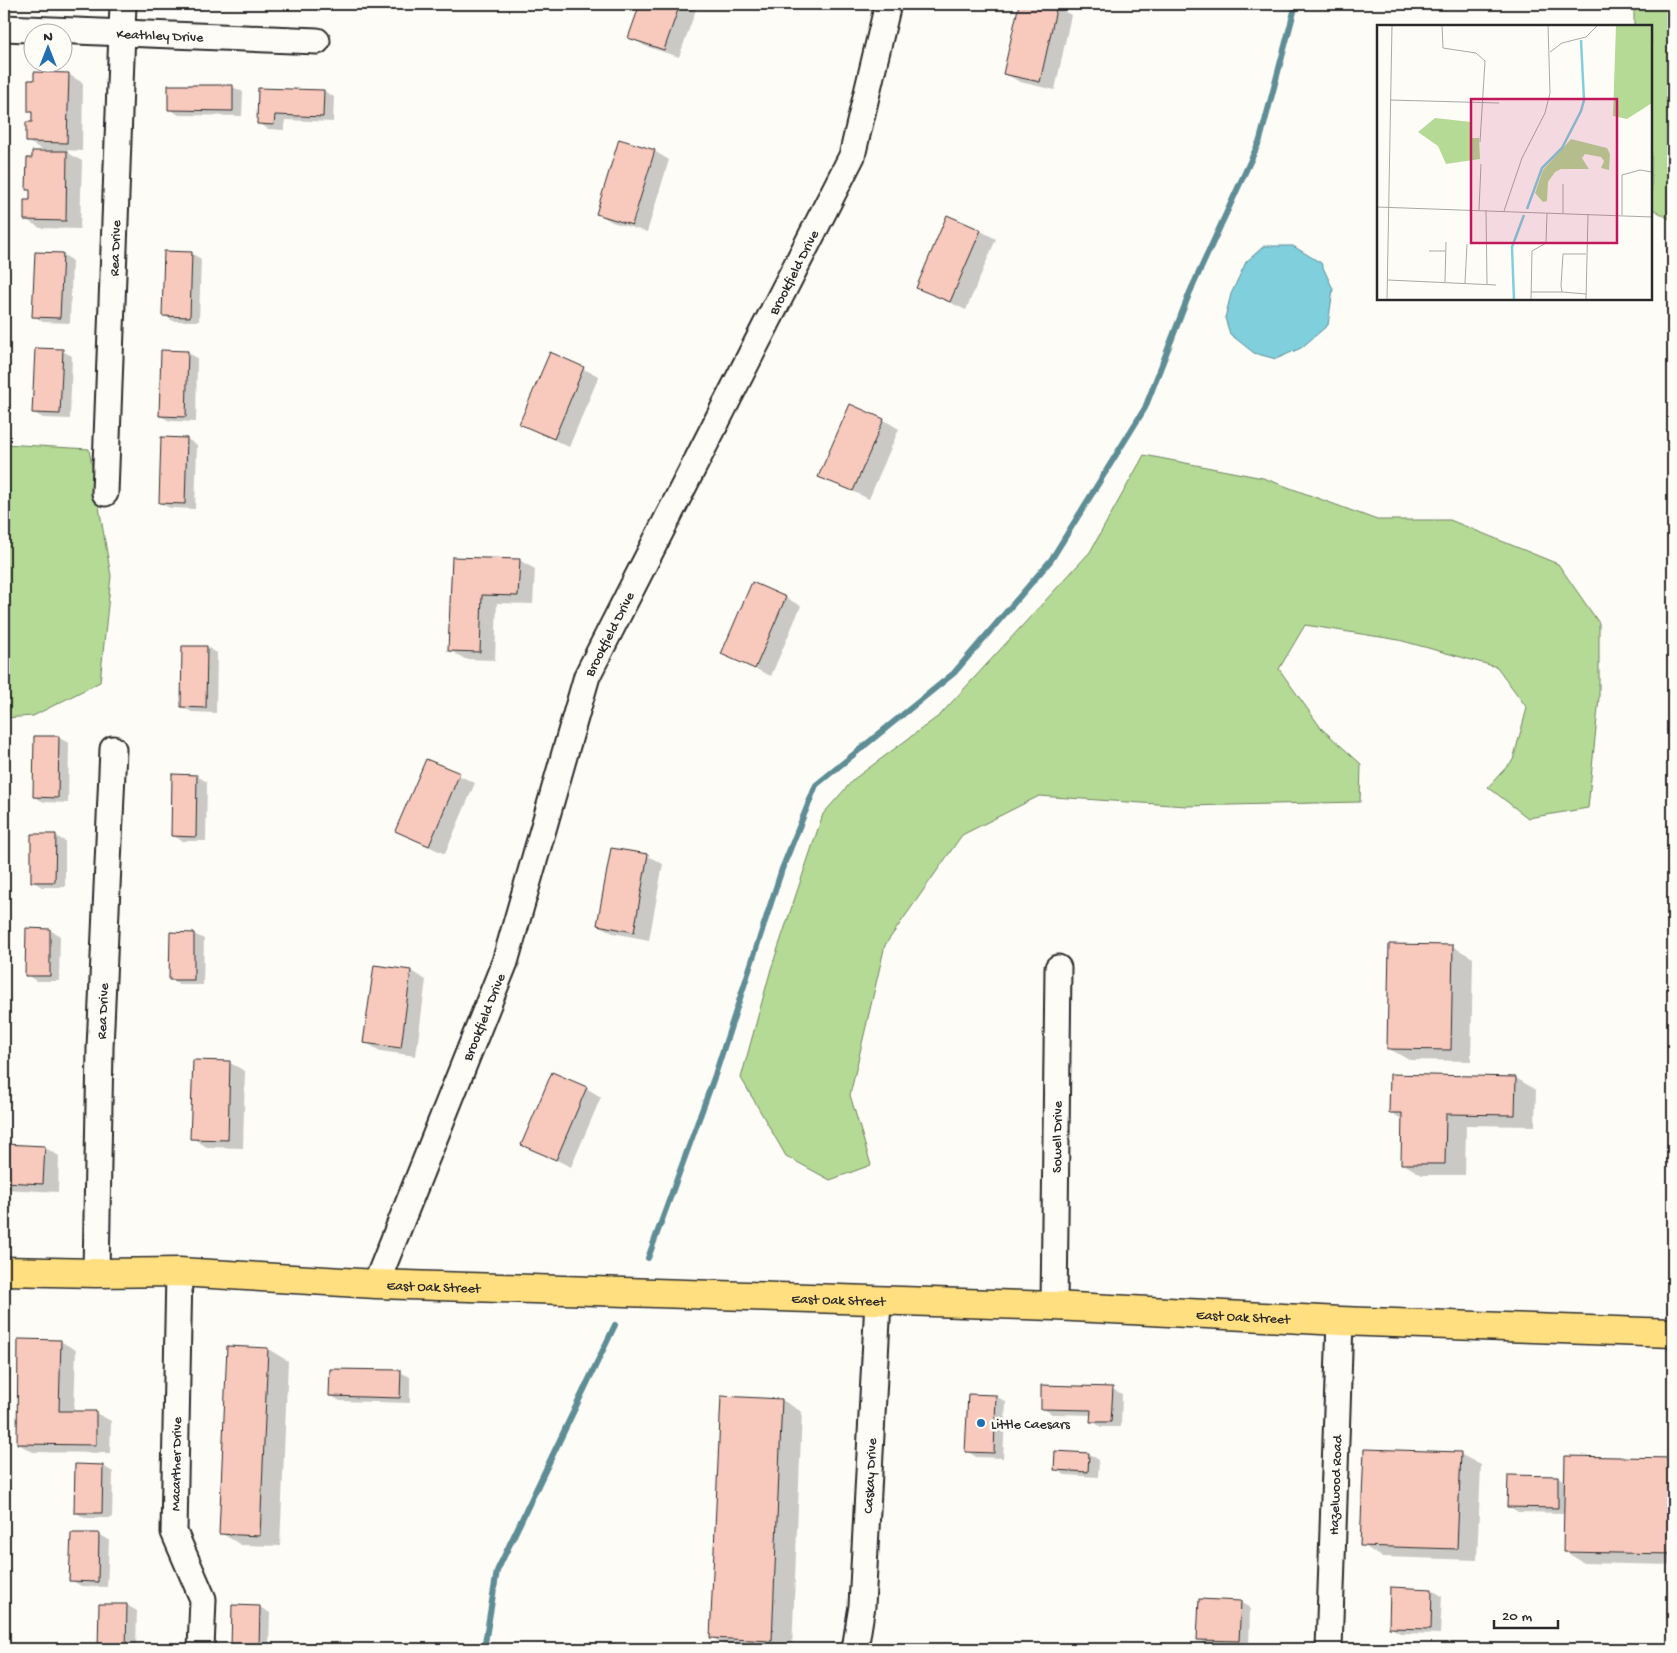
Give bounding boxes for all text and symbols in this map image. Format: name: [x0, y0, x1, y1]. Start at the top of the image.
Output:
north arrow: [22, 22, 72, 72]
inset map: [1377, 25, 1652, 300]
street label: Keathley Drive: [116, 27, 204, 47]
text: N: [43, 29, 53, 46]
street label: Rea Drive: [107, 219, 126, 277]
street label: Brookfield Drive: [766, 227, 824, 319]
street label: Brookfield Drive: [582, 589, 640, 681]
street label: Brookfield Drive: [460, 971, 511, 1065]
street label: Rea Drive: [94, 982, 114, 1040]
street label: Sowell Drive: [1050, 1100, 1067, 1173]
street label: East Oak Street: [386, 1278, 482, 1298]
street label: East Oak Street: [791, 1291, 887, 1312]
street label: East Oak Street: [1196, 1307, 1291, 1329]
street label: Macarther Drive: [168, 1416, 187, 1511]
marker: Little Caesars: [975, 1417, 987, 1429]
place label: Little Caesars: [991, 1417, 1071, 1434]
street label: Hazelwood Road: [1327, 1433, 1347, 1535]
street label: Caskay Drive: [861, 1437, 882, 1514]
scale bar: [1494, 1598, 1558, 1630]
text: 20 m: [1502, 1608, 1532, 1626]

